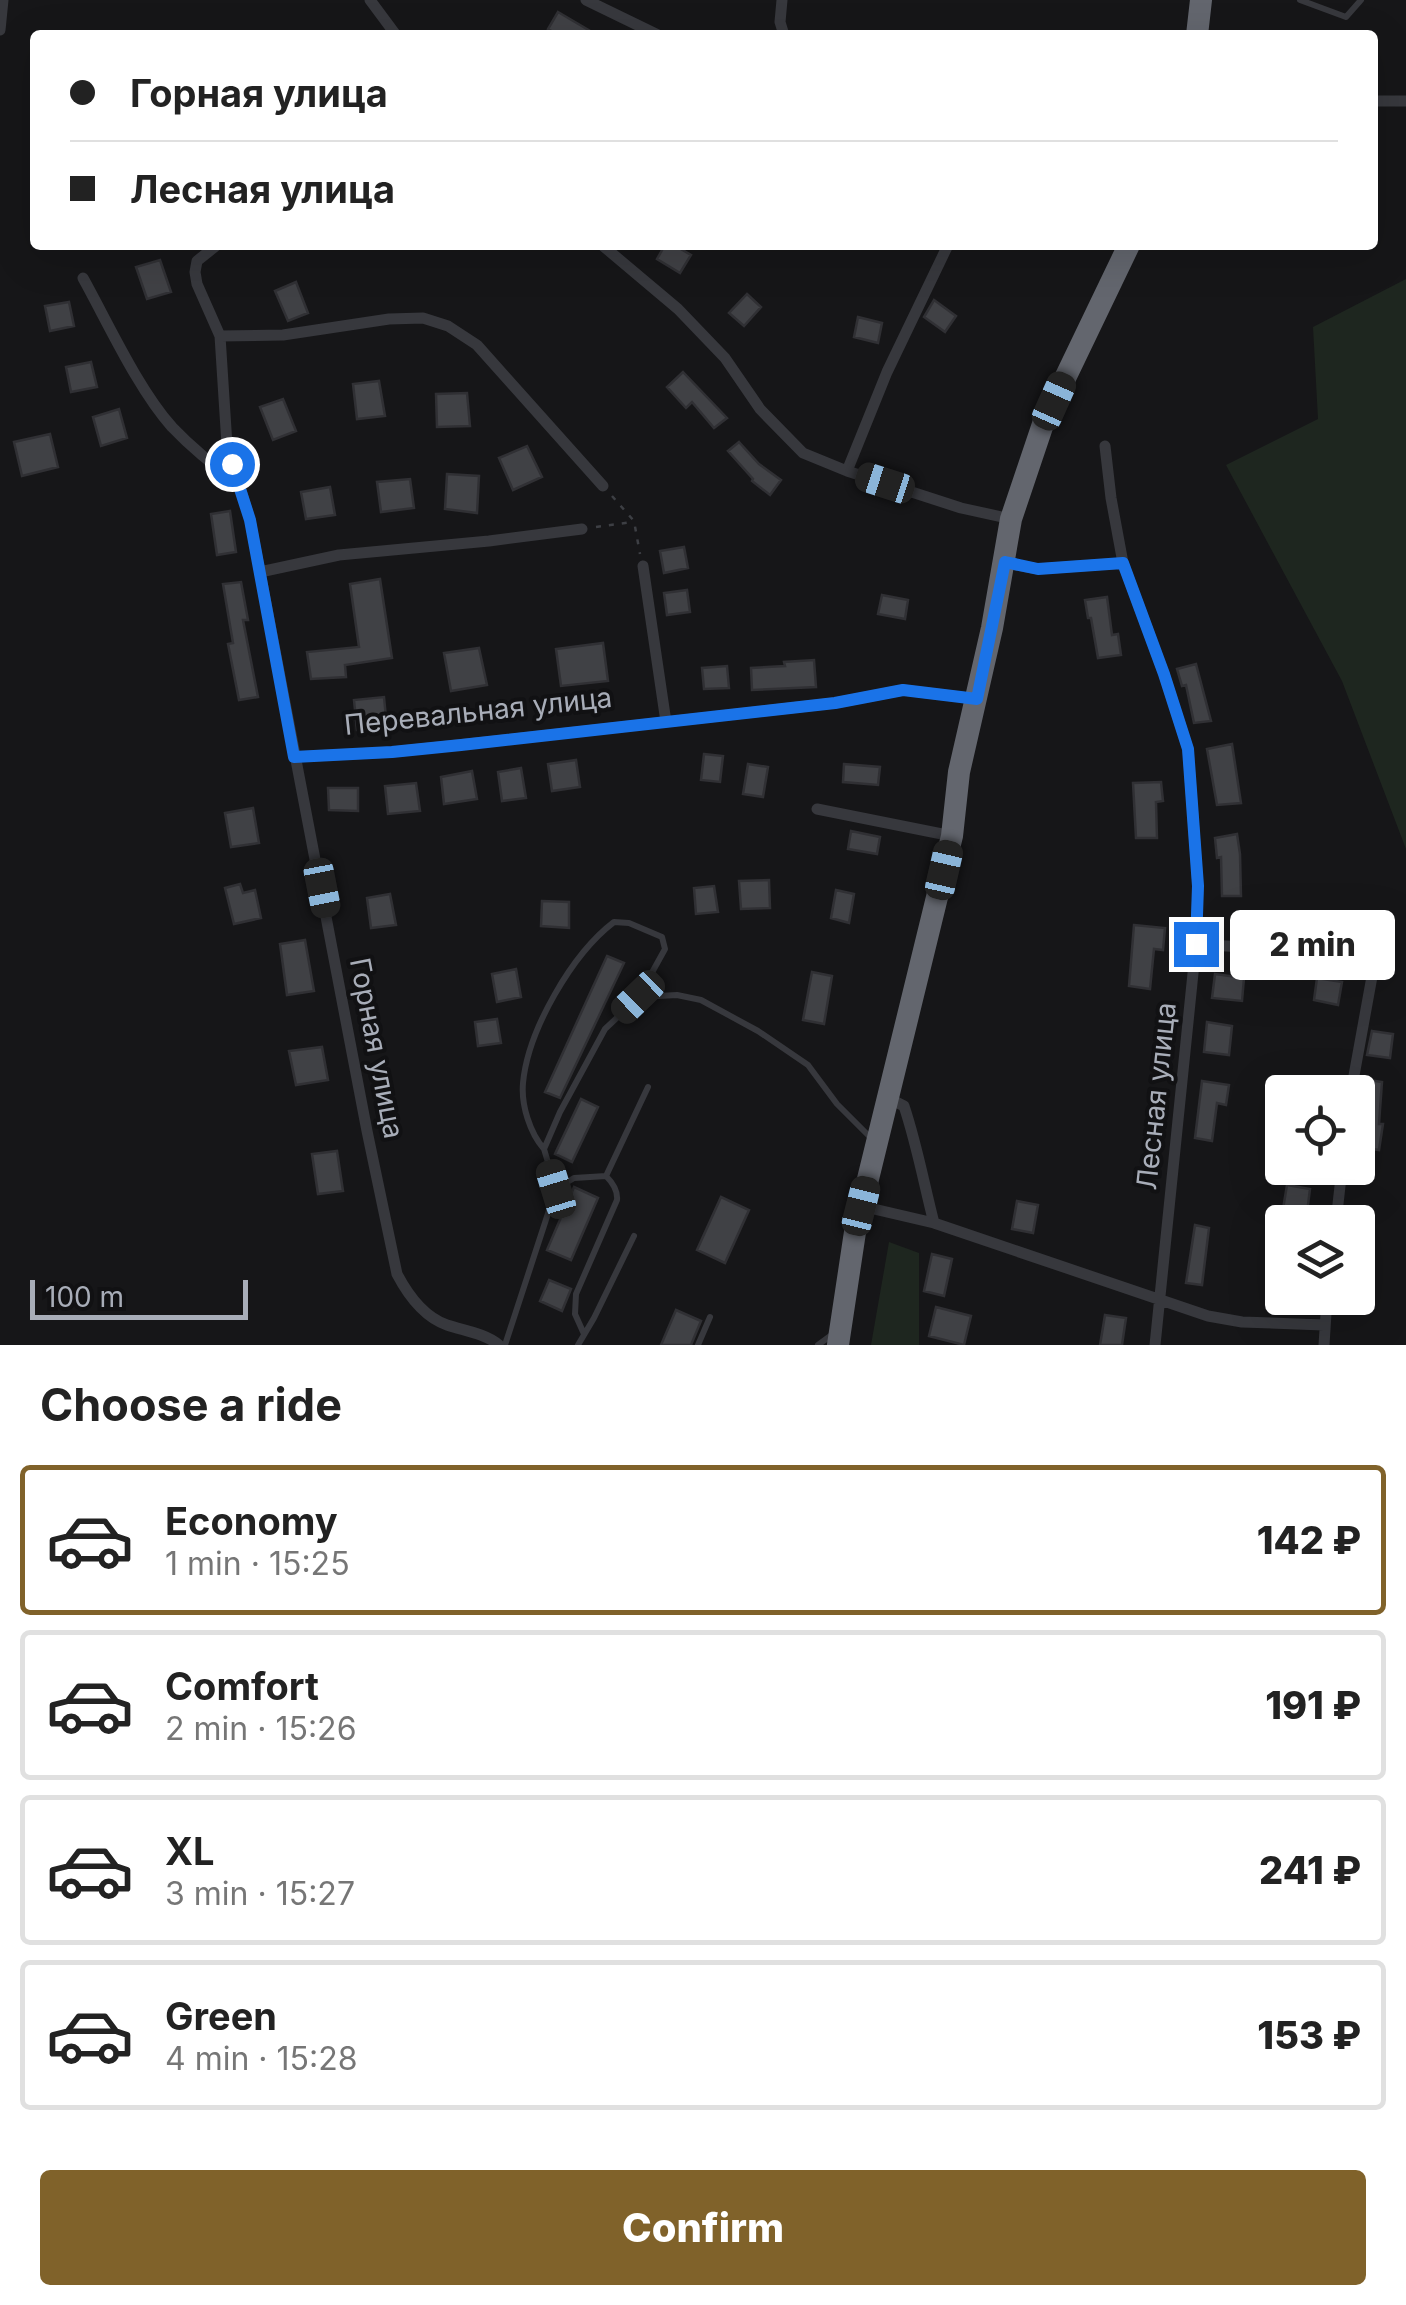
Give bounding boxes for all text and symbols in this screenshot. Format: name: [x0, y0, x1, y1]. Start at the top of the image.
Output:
text: Горная улица: [130, 70, 388, 116]
text: Лесная улица: [130, 166, 395, 212]
car: [1028, 367, 1080, 435]
route start: [210, 442, 255, 487]
car: [852, 459, 918, 507]
street label: Перевальная улица: [342, 680, 614, 742]
car: [923, 837, 965, 903]
car: [302, 856, 342, 920]
callout: 2 min: [1231, 909, 1396, 979]
route end: [1174, 922, 1219, 967]
text: 2 min: [1269, 925, 1356, 964]
street label: Горная улица: [343, 955, 411, 1141]
car: [606, 965, 670, 1029]
street label: Лесная улица: [1129, 1000, 1183, 1192]
map controls: [1265, 1075, 1375, 1315]
button: locate: [1265, 1075, 1375, 1185]
car: [533, 1156, 579, 1222]
car: [839, 1173, 883, 1239]
button: layers: [1265, 1205, 1375, 1315]
scale bar: [30, 1275, 248, 1320]
text: 100 m: [45, 1280, 124, 1314]
text: Choose a ride: [40, 1377, 342, 1432]
icon: car: [45, 1495, 135, 1585]
text: Economy: [165, 1498, 338, 1544]
text: 142 ₽: [1257, 1517, 1361, 1563]
text: 1 min · 15:25: [165, 1544, 350, 1583]
icon: car: [45, 1660, 135, 1750]
text: Comfort: [165, 1663, 319, 1709]
text: 191 ₽: [1265, 1682, 1361, 1728]
text: 2 min · 15:26: [165, 1709, 356, 1748]
icon: car: [45, 1825, 135, 1915]
text: XL: [165, 1828, 215, 1874]
text: 241 ₽: [1259, 1847, 1361, 1893]
text: 3 min · 15:27: [165, 1874, 355, 1913]
icon: car: [45, 1990, 135, 2080]
text: Green: [165, 1993, 277, 2039]
text: 153 ₽: [1257, 2012, 1361, 2058]
text: 4 min · 15:28: [165, 2039, 358, 2078]
button: Confirm: [40, 2170, 1366, 2285]

